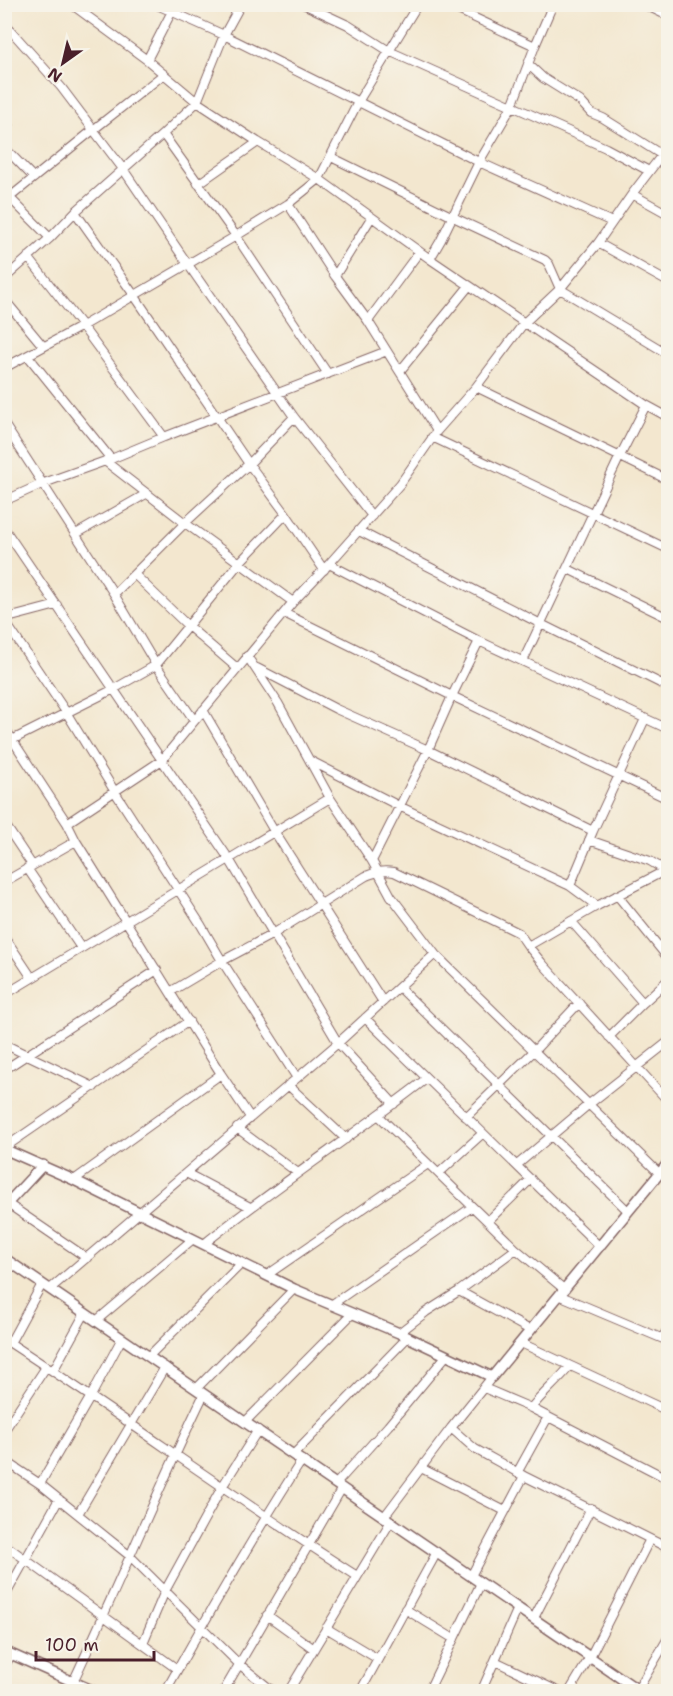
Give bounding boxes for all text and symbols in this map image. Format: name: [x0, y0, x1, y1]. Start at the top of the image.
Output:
north arrow: [33, 33, 93, 93]
text: N: [44, 63, 66, 87]
scale bar: [36, 1624, 154, 1662]
text: 100 m: [45, 1633, 99, 1657]

